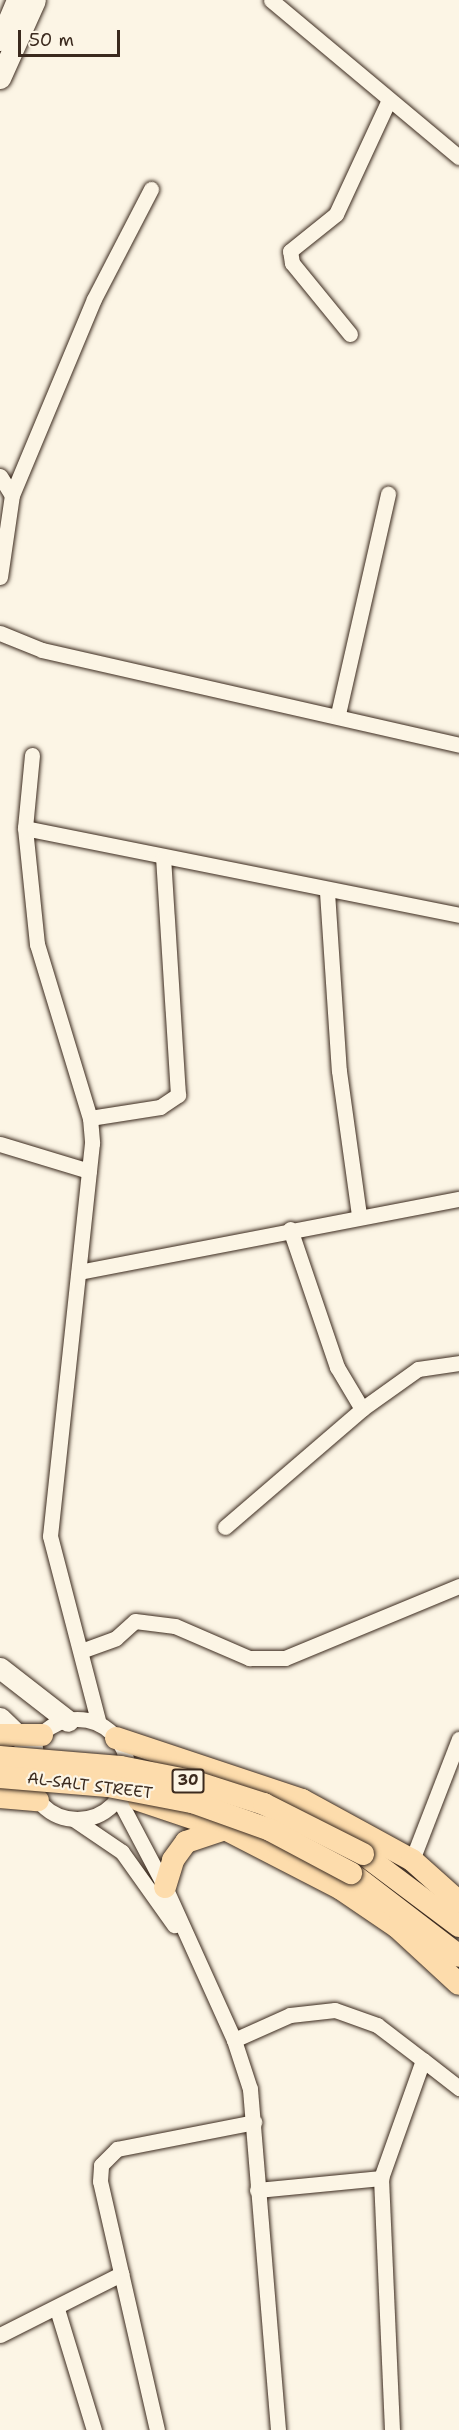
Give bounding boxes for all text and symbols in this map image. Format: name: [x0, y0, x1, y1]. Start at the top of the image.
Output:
scale bar: [21, 18, 123, 56]
text: 50 m: [29, 28, 74, 52]
street label: AL-SALT STREET: [26, 1769, 154, 1803]
road number: 30: [172, 1769, 204, 1793]

